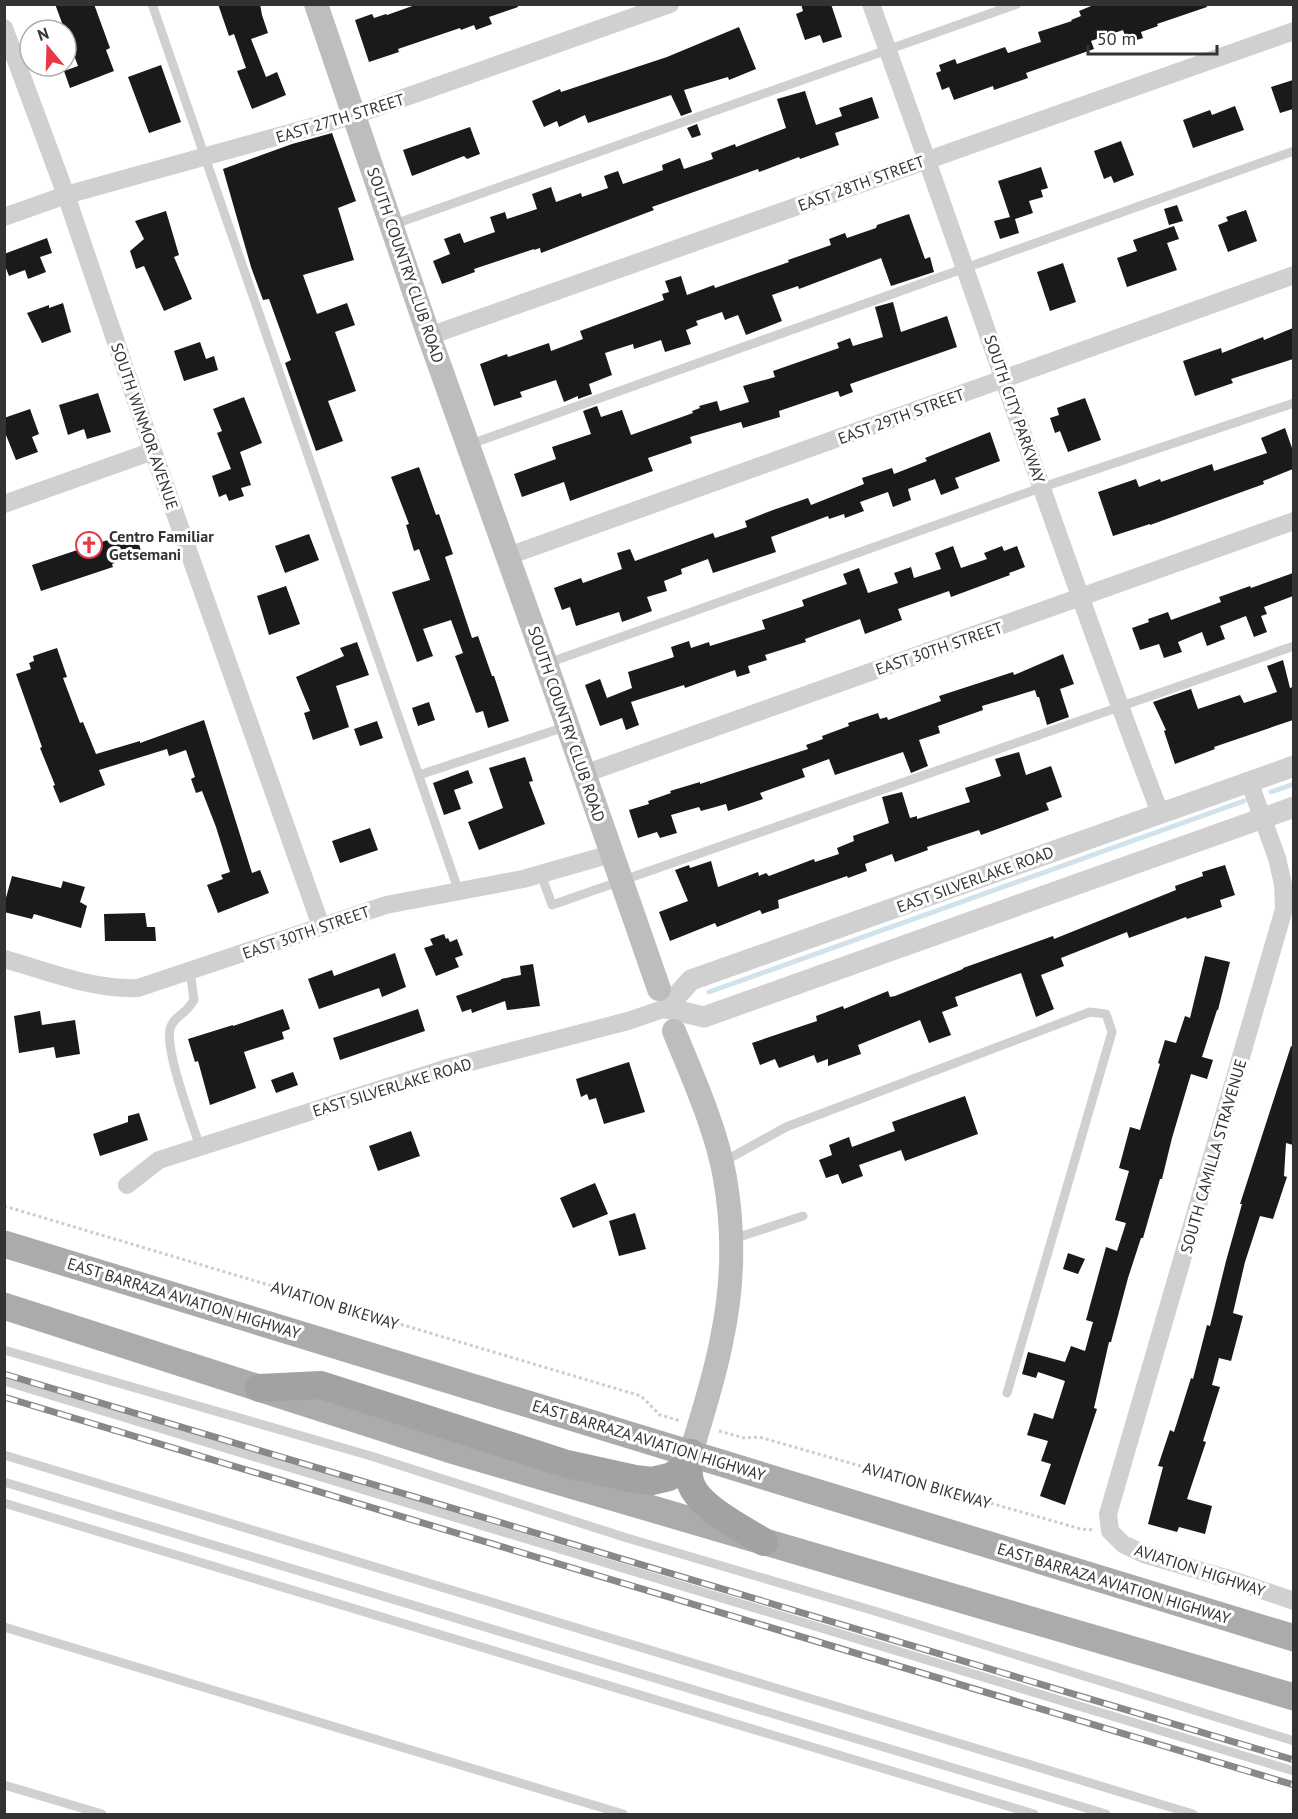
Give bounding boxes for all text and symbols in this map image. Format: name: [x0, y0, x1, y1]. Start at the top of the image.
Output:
north arrow: [18, 18, 78, 78]
scale bar: [1088, 18, 1217, 56]
text: N: [35, 23, 51, 45]
text: 50 m: [1097, 27, 1136, 50]
street label: EAST 27TH STREET: [273, 89, 407, 147]
street label: EAST 28TH STREET: [795, 151, 927, 215]
street label: SOUTH COUNTRY CLUB ROAD: [363, 165, 449, 365]
street label: SOUTH CITY PARKWAY: [980, 332, 1050, 486]
street label: SOUTH WINMOR AVENUE: [107, 340, 183, 512]
street label: EAST 29TH STREET: [835, 384, 967, 448]
place label: Centro Familiar Getsemani: [109, 526, 214, 564]
church icon: Centro Familiar Getsemani: [74, 530, 104, 560]
street label: EAST 30TH STREET: [873, 617, 1005, 679]
street label: SOUTH COUNTRY CLUB ROAD: [524, 624, 610, 824]
street label: EAST SILVERLAKE ROAD: [894, 841, 1056, 917]
street label: EAST 30TH STREET: [240, 901, 372, 963]
street label: EAST SILVERLAKE ROAD: [310, 1053, 474, 1121]
street label: SOUTH CAMILLA STRAVENUE: [1176, 1056, 1250, 1256]
street label: EAST BARRAZA AVIATION HIGHWAY: [65, 1253, 303, 1343]
street label: AVIATION BIKEWAY: [269, 1276, 401, 1334]
street label: EAST BARRAZA AVIATION HIGHWAY: [530, 1395, 768, 1485]
street label: AVIATION BIKEWAY: [861, 1457, 994, 1513]
street label: EAST BARRAZA AVIATION HIGHWAY: [995, 1538, 1233, 1628]
street label: AVIATION HIGHWAY: [1132, 1539, 1268, 1601]

